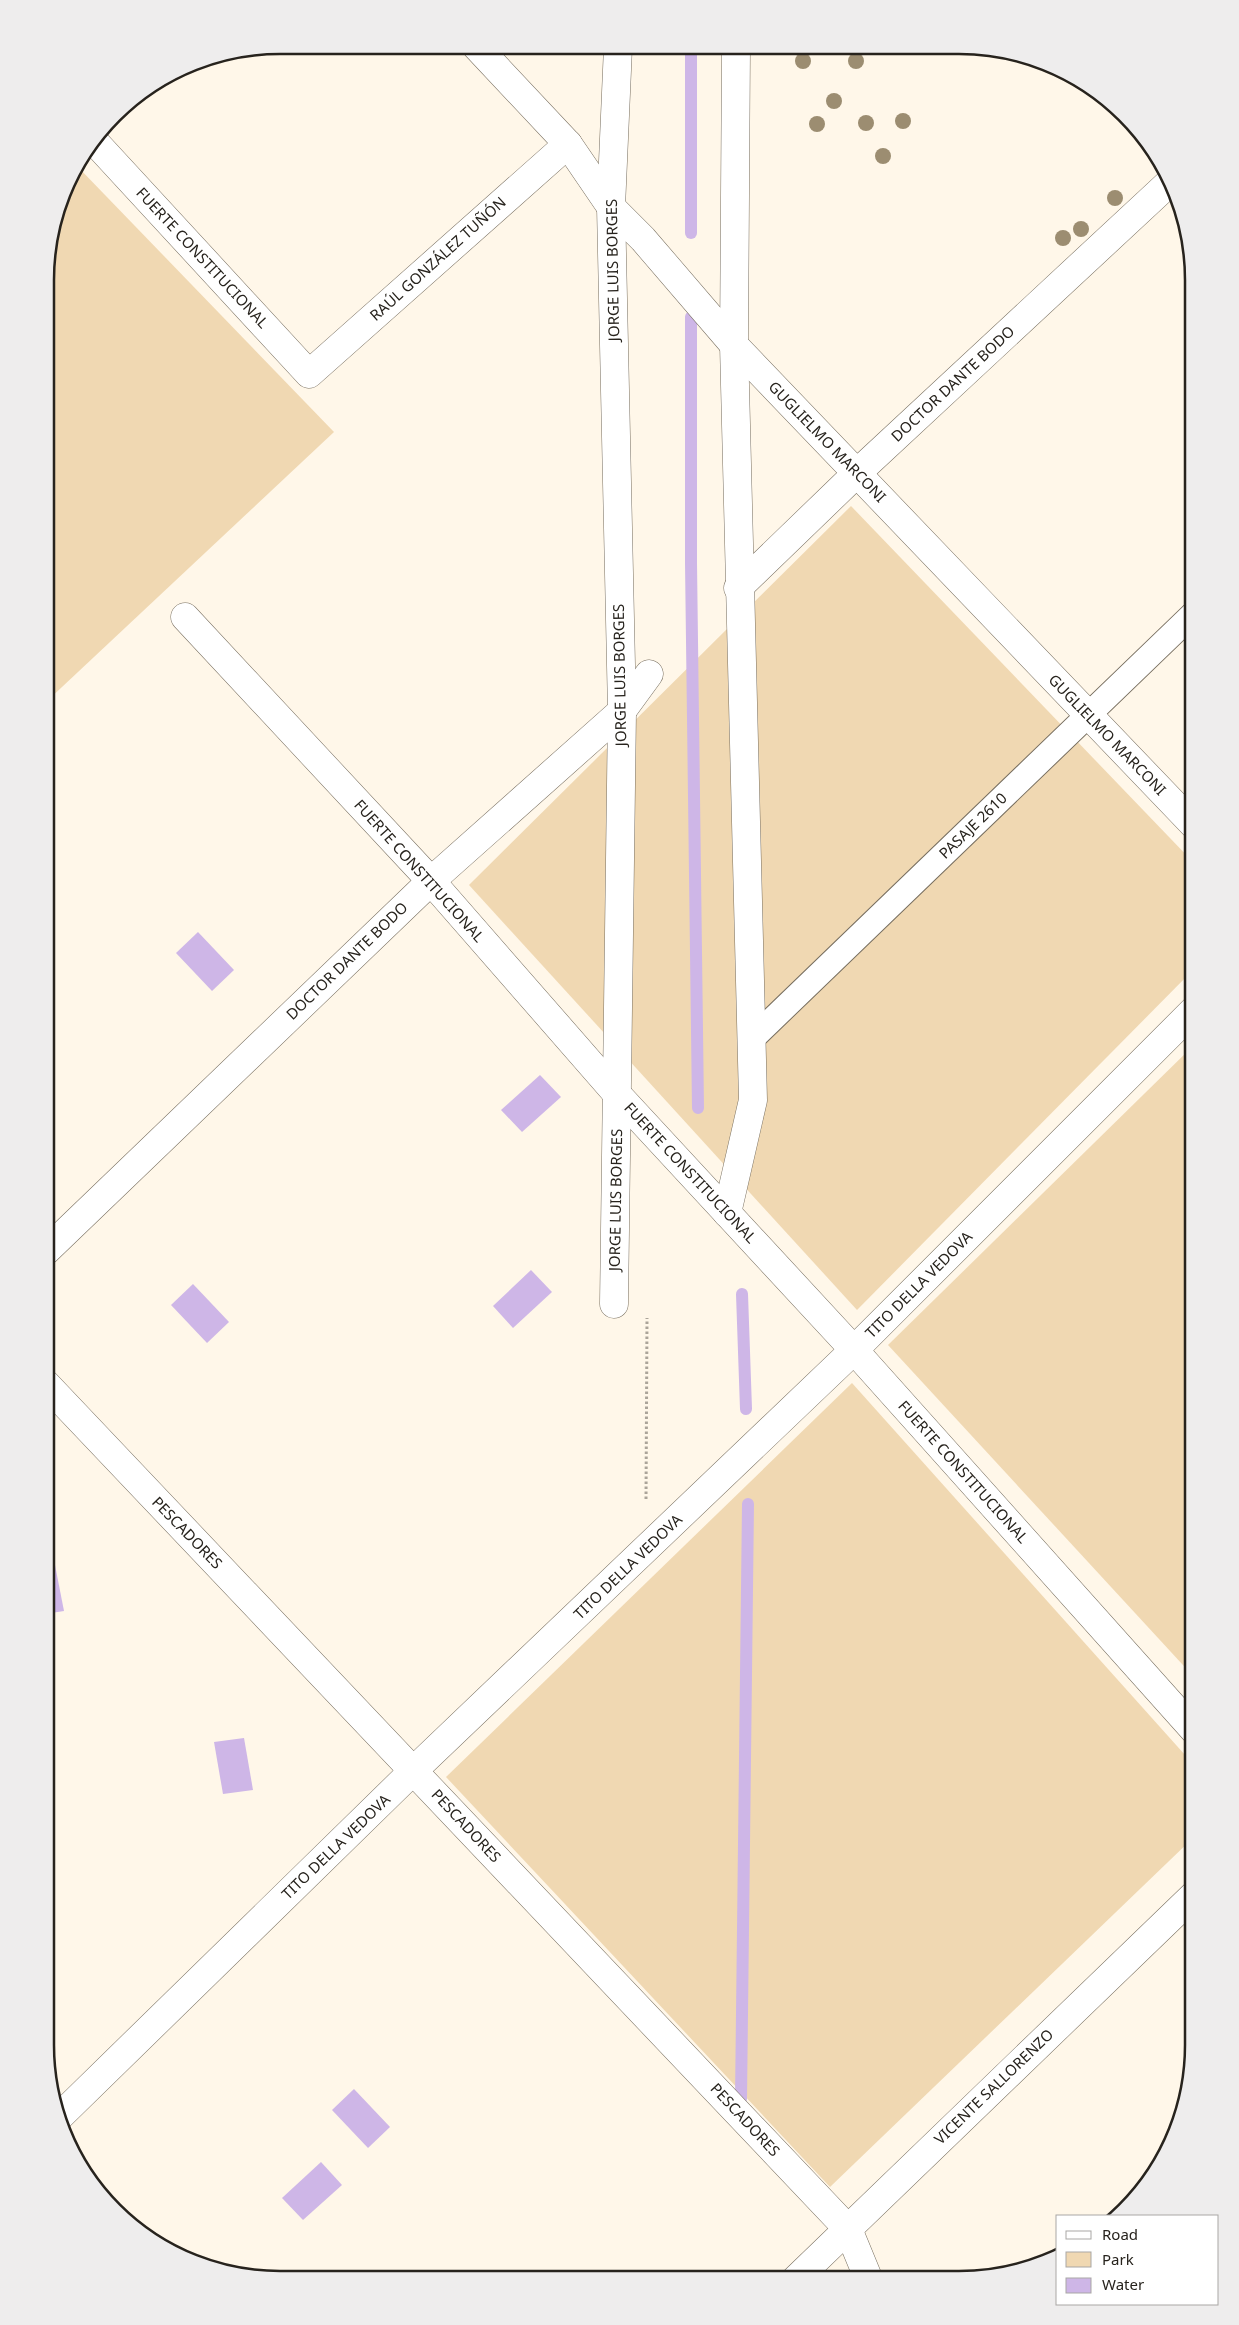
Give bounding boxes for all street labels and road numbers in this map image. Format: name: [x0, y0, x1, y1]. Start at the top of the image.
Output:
street label: FUERTE CONSTITUCIONAL: [132, 183, 273, 332]
street label: RAÚL GONZÁLEZ TUÑÓN: [365, 192, 510, 325]
street label: JORGE LUIS BORGES: [601, 199, 623, 343]
street label: DOCTOR DANTE BODO: [886, 321, 1018, 446]
street label: GUGLIELMO MARCONI: [765, 376, 891, 506]
street label: JORGE LUIS BORGES: [608, 604, 630, 748]
street label: GUGLIELMO MARCONI: [1045, 669, 1171, 799]
street label: PASAJE 2610: [934, 788, 1011, 863]
street label: FUERTE CONSTITUCIONAL: [350, 795, 489, 946]
street label: DOCTOR DANTE BODO: [281, 897, 411, 1024]
street label: FUERTE CONSTITUCIONAL: [620, 1098, 761, 1247]
street label: JORGE LUIS BORGES: [604, 1129, 626, 1273]
street label: TITO DELLA VEDOVA: [861, 1226, 976, 1342]
street label: FUERTE CONSTITUCIONAL: [894, 1396, 1033, 1547]
street label: PESCADORES: [148, 1492, 227, 1573]
street label: TITO DELLA VEDOVA: [569, 1509, 686, 1623]
street label: PESCADORES: [428, 1784, 506, 1866]
street label: TITO DELLA VEDOVA: [277, 1789, 394, 1903]
street label: VICENTE SALLORENZO: [930, 2024, 1057, 2148]
street label: PESCADORES: [707, 2078, 785, 2160]

